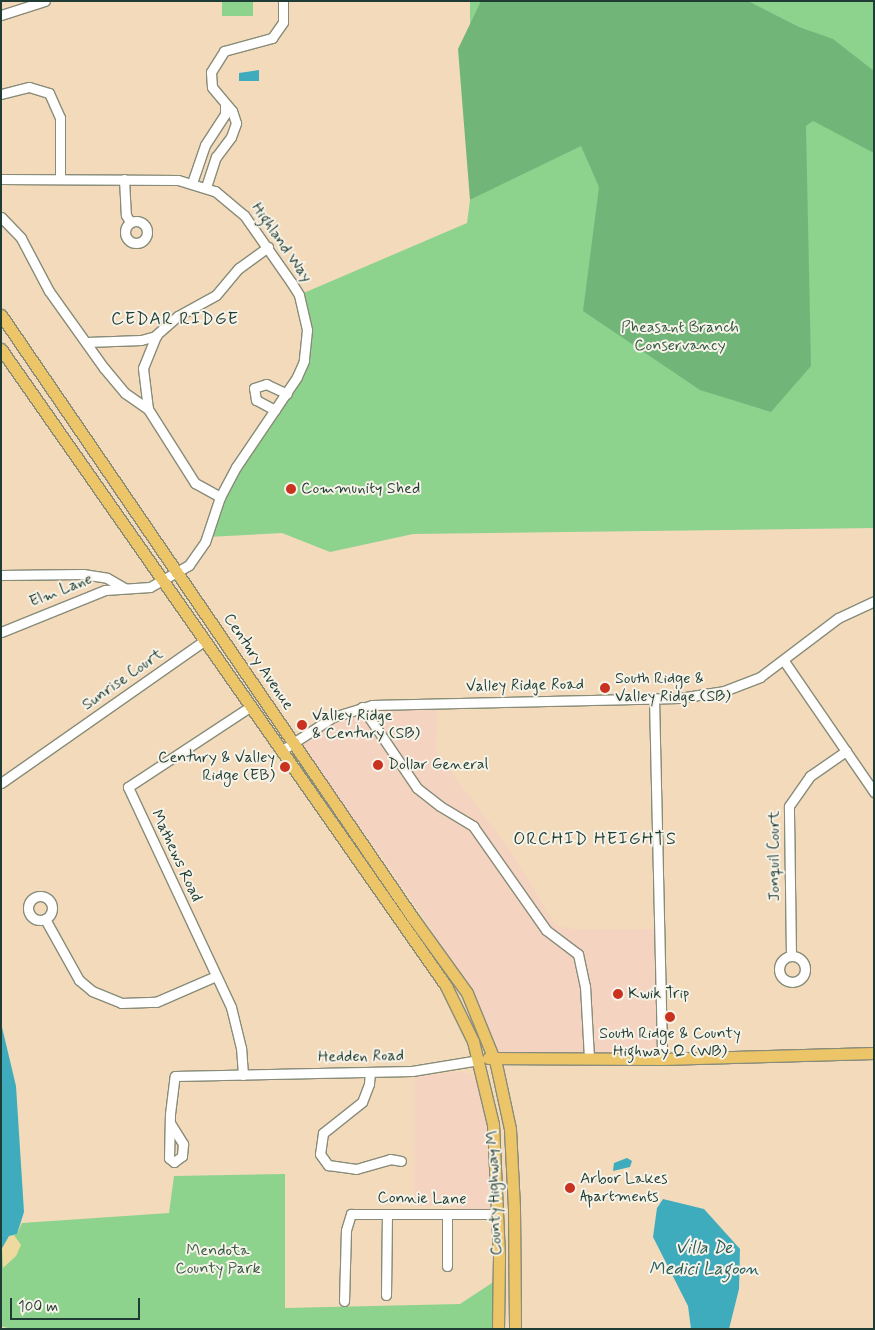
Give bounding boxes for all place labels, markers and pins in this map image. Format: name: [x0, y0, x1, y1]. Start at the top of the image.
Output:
place label: Community Shed: [301, 479, 420, 499]
marker: Community Shed: [285, 483, 297, 495]
place label: South Ridge & Valley Ridge (SB): [615, 669, 731, 707]
marker: South Ridge & Valley Ridge (SB): [599, 682, 611, 694]
place label: Valley Ridge & Century (SB): [312, 706, 420, 744]
marker: Valley Ridge & Century (SB): [296, 719, 308, 731]
place label: Century & Valley Ridge (EB): [158, 748, 275, 786]
place label: Dollar General: [388, 755, 487, 775]
marker: Dollar General: [372, 759, 384, 771]
marker: Century & Valley Ridge (EB): [279, 761, 291, 773]
place label: Kwik Trip: [628, 984, 689, 1004]
marker: Kwik Trip: [612, 988, 624, 1000]
marker: South Ridge & County Highway Q (WB): [664, 1011, 676, 1023]
place label: South Ridge & County Highway Q (WB): [599, 1024, 741, 1062]
place label: Arbor Lakes Apartments: [580, 1169, 666, 1207]
marker: Arbor Lakes Apartments: [564, 1182, 576, 1194]

